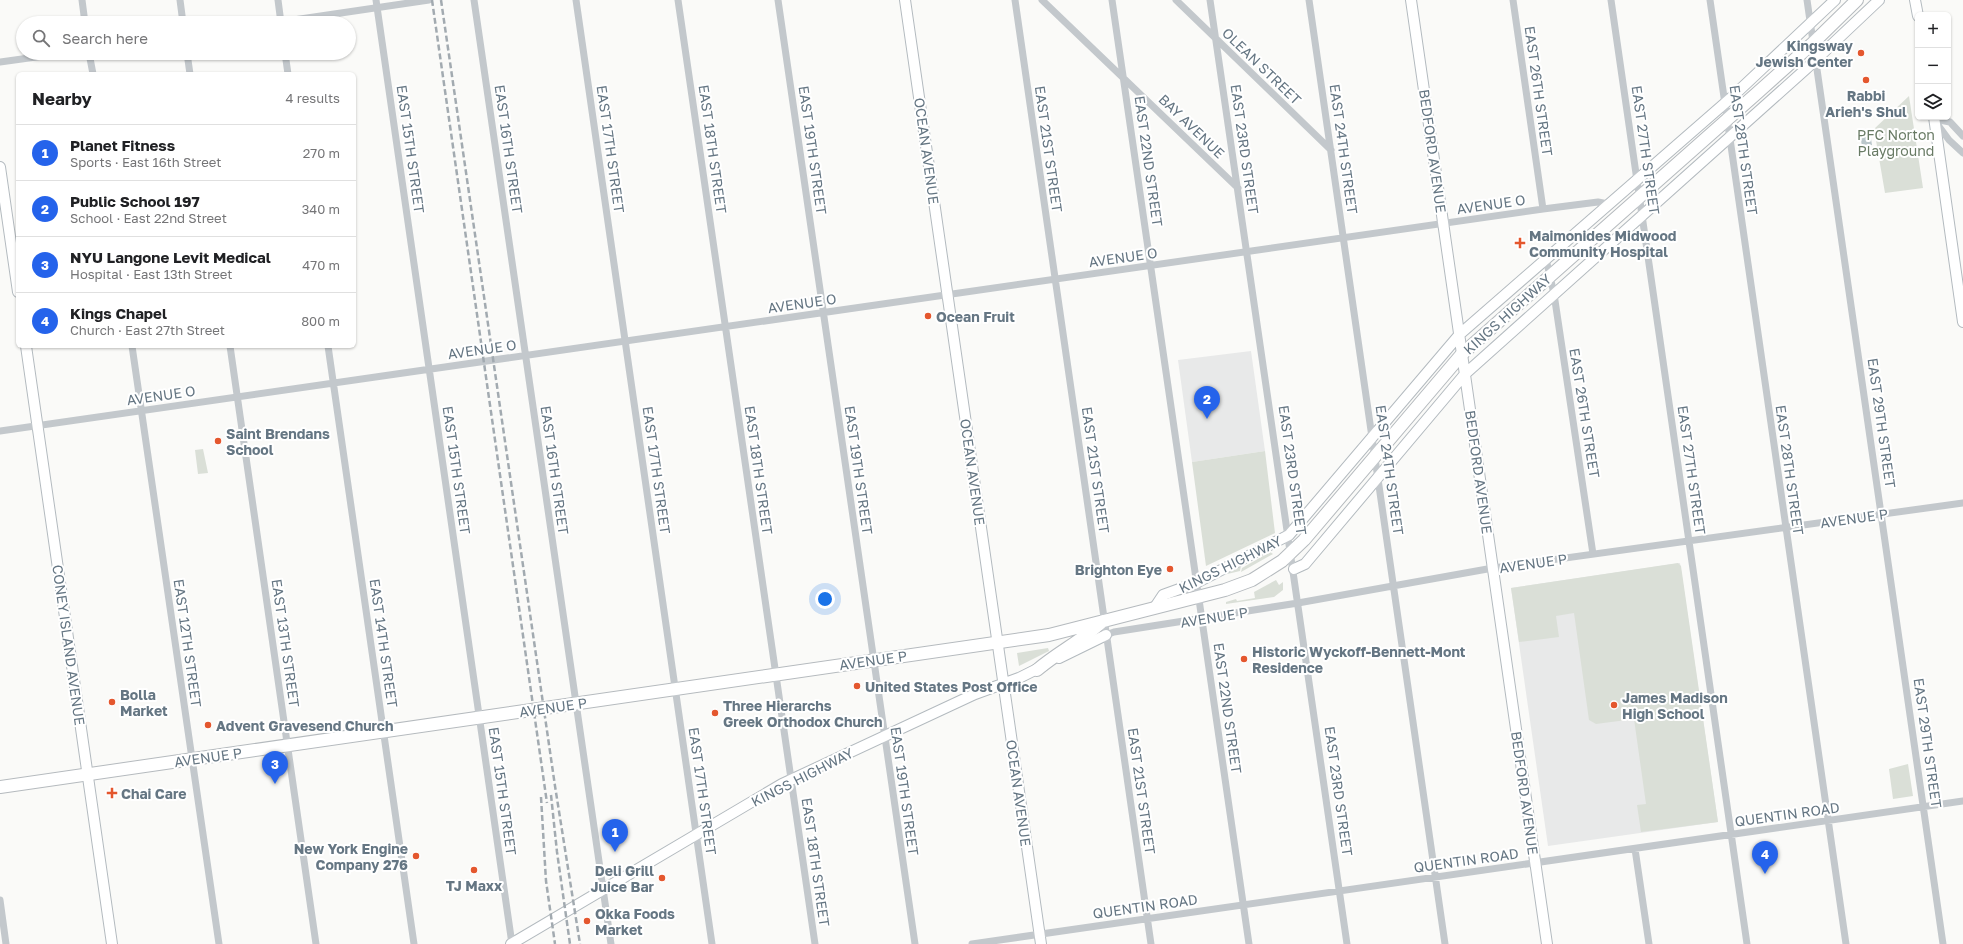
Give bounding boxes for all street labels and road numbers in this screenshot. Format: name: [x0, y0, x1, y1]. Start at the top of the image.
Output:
street label: OLEAN STREET: [1219, 24, 1305, 108]
street label: EAST 26TH STREET: [1521, 25, 1557, 157]
street label: EAST 23RD STREET: [1227, 83, 1263, 215]
street label: EAST 24TH STREET: [1326, 83, 1362, 215]
street label: EAST 15TH STREET: [394, 84, 428, 215]
street label: EAST 16TH STREET: [492, 84, 526, 215]
street label: EAST 17TH STREET: [594, 84, 628, 214]
street label: EAST 18TH STREET: [696, 84, 730, 215]
street label: EAST 27TH STREET: [1629, 84, 1664, 216]
street label: EAST 28TH STREET: [1726, 84, 1762, 216]
street label: EAST 19TH STREET: [796, 85, 830, 216]
street label: EAST 21ST STREET: [1032, 85, 1066, 214]
street label: BEDFORD AVENUE: [1416, 88, 1450, 214]
street label: BAY AVENUE: [1156, 90, 1228, 162]
street label: EAST 22ND STREET: [1131, 95, 1167, 228]
street label: OCEAN AVENUE: [911, 97, 943, 205]
street label: AVENUE O: [1455, 191, 1527, 217]
street label: AVENUE O: [1087, 244, 1159, 270]
street label: KINGS HIGHWAY: [1460, 270, 1554, 358]
street label: AVENUE O: [766, 290, 838, 316]
street label: AVENUE O: [446, 336, 518, 362]
street label: EAST 26TH STREET: [1566, 347, 1604, 479]
street label: EAST 29TH STREET: [1864, 357, 1900, 489]
street label: AVENUE O: [125, 382, 197, 408]
street label: EAST 23RD STREET: [1275, 404, 1311, 536]
street label: EAST 24TH STREET: [1372, 404, 1408, 536]
street label: EAST 27TH STREET: [1675, 404, 1710, 536]
street label: EAST 28TH STREET: [1772, 404, 1808, 536]
street label: EAST 15TH STREET: [440, 405, 474, 536]
street label: EAST 16TH STREET: [538, 405, 572, 536]
street label: EAST 17TH STREET: [640, 405, 674, 535]
street label: EAST 18TH STREET: [742, 405, 776, 536]
street label: EAST 19TH STREET: [842, 405, 876, 536]
street label: EAST 21ST STREET: [1079, 406, 1113, 535]
street label: BEDFORD AVENUE: [1462, 409, 1496, 535]
street label: OCEAN AVENUE: [957, 418, 989, 526]
street label: AVENUE P: [1819, 505, 1889, 531]
street label: KINGS HIGHWAY: [1176, 532, 1284, 596]
street label: AVENUE P: [1498, 550, 1568, 576]
street label: CONEY ISLAND AVENUE: [49, 564, 89, 726]
street label: EAST 12TH STREET: [171, 578, 205, 709]
street label: EAST 13TH STREET: [269, 578, 303, 709]
street label: EAST 14TH STREET: [367, 578, 401, 709]
street label: AVENUE P: [1179, 603, 1249, 631]
street label: EAST 22ND STREET: [1210, 642, 1246, 775]
street label: AVENUE P: [838, 647, 908, 673]
street label: EAST 29TH STREET: [1910, 677, 1946, 809]
street label: AVENUE P: [518, 694, 588, 720]
street label: EAST 23RD STREET: [1321, 725, 1357, 857]
street label: EAST 15TH STREET: [486, 726, 520, 857]
street label: EAST 17TH STREET: [686, 726, 720, 856]
street label: EAST 19TH STREET: [888, 726, 922, 857]
street label: EAST 21ST STREET: [1125, 727, 1159, 856]
street label: BEDFORD AVENUE: [1508, 730, 1542, 856]
street label: OCEAN AVENUE: [1003, 739, 1035, 847]
street label: AVENUE P: [173, 744, 243, 770]
street label: KINGS HIGHWAY: [748, 744, 856, 810]
street label: EAST 18TH STREET: [799, 797, 833, 928]
street label: QUENTIN ROAD: [1733, 798, 1841, 830]
street label: QUENTIN ROAD: [1412, 844, 1520, 876]
street label: QUENTIN ROAD: [1091, 890, 1199, 922]

